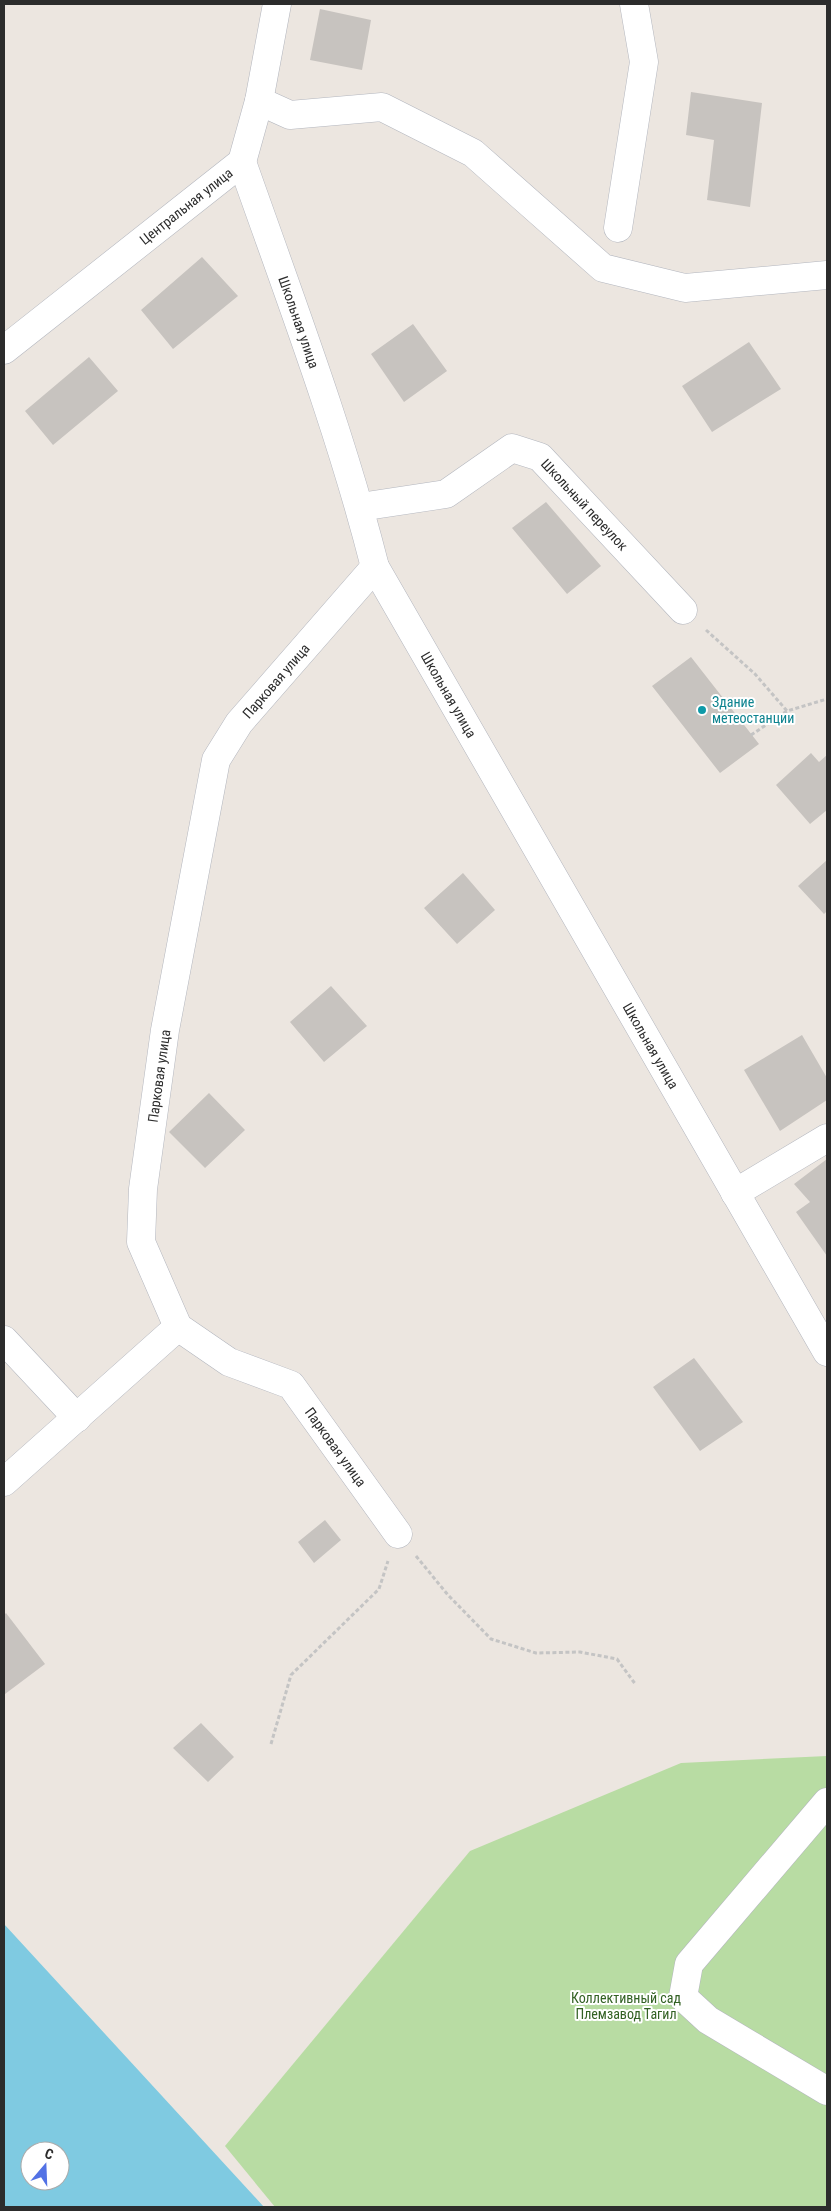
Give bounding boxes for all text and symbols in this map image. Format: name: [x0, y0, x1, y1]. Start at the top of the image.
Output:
street label: Центральная улица: [136, 165, 236, 248]
street label: Школьная улица: [275, 274, 322, 370]
street label: Школьный переулок: [538, 456, 631, 554]
street label: Парковая улица: [239, 640, 313, 722]
street label: Школьная улица: [418, 649, 480, 741]
place label: Здание метеостанции: [712, 694, 794, 726]
marker: Здание метеостанции: [696, 704, 708, 716]
street label: Школьная улица: [620, 1000, 682, 1092]
street label: Парковая улица: [145, 1029, 173, 1123]
street label: Парковая улица: [302, 1404, 369, 1490]
park label: Коллективный сад Племзавод Тагил: [571, 1990, 681, 2022]
north arrow: [20, 2141, 70, 2191]
text: С: [43, 2145, 56, 2163]

